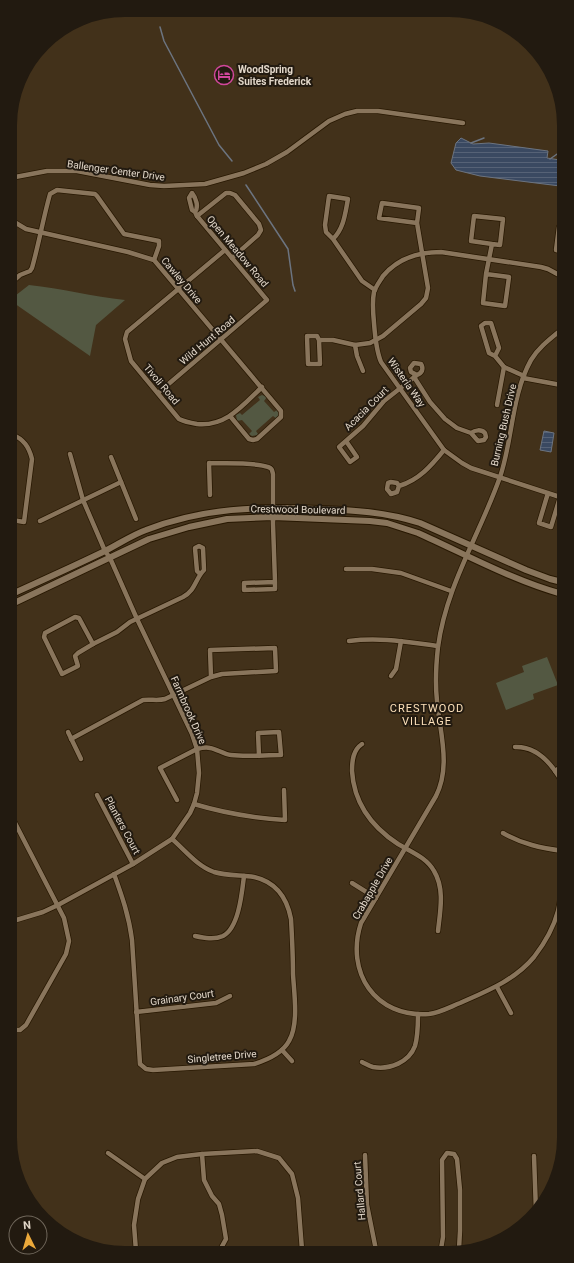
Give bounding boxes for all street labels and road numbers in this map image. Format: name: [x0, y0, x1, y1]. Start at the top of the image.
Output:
street label: Ballenger Center Drive: [66, 158, 165, 183]
street label: Open Meadow Road: [205, 213, 271, 289]
street label: Cawley Drive: [159, 255, 204, 306]
street label: Wild Hunt Road: [177, 314, 237, 367]
street label: Wisteria Way: [386, 356, 428, 409]
street label: Tivoli Road: [142, 362, 182, 407]
street label: Burning Bush Drive: [489, 383, 518, 467]
street label: Acacia Court: [342, 384, 391, 433]
street label: Crestwood Boulevard: [250, 503, 346, 516]
street label: Farmbrook Drive: [169, 674, 208, 746]
street label: Planters Court: [103, 794, 142, 856]
street label: Crabapple Drive: [350, 855, 395, 921]
street label: Grainary Court: [150, 988, 215, 1007]
street label: Singletree Drive: [187, 1048, 257, 1065]
street label: Hallard Court: [351, 1161, 368, 1221]

